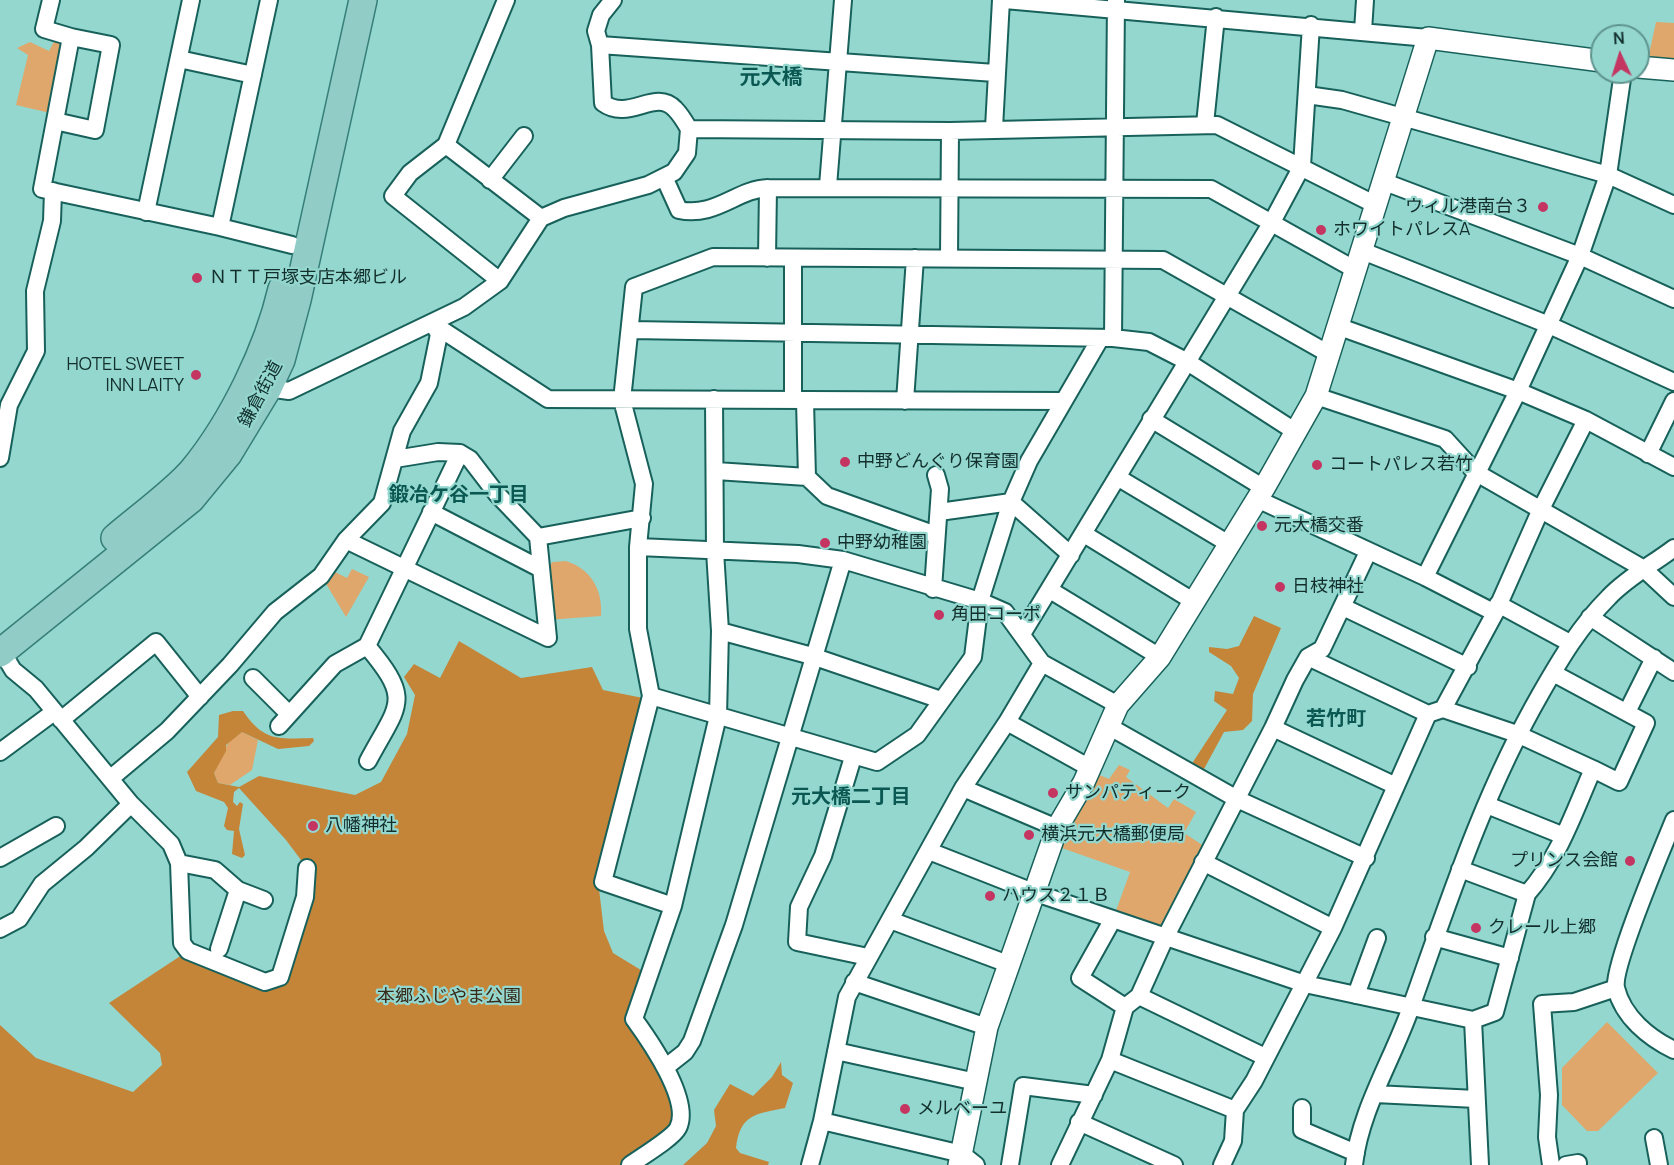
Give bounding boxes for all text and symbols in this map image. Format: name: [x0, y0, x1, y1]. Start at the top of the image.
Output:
north arrow: [1590, 24, 1650, 84]
text: N: [1612, 27, 1625, 49]
district label: 元大橋: [740, 65, 802, 91]
place label: ウィル港南台３: [1405, 196, 1531, 218]
marker: ウィル港南台３: [1536, 200, 1550, 214]
place label: ホワイトパレスA: [1333, 219, 1470, 241]
marker: ホワイトパレスA: [1314, 223, 1328, 237]
place label: ＮＴＴ戸塚支店本郷ビル: [209, 267, 407, 289]
marker: ＮＴＴ戸塚支店本郷ビル: [190, 271, 204, 285]
place label: HOTEL SWEET INN LAITY: [66, 354, 184, 397]
street label: 鎌倉街道: [235, 357, 287, 431]
marker: HOTEL SWEET INN LAITY: [189, 368, 203, 382]
place label: 中野どんぐり保育園: [857, 451, 1019, 473]
place label: コートパレス若竹: [1329, 454, 1473, 476]
marker: 中野どんぐり保育園: [838, 455, 852, 469]
marker: コートパレス若竹: [1310, 458, 1324, 472]
district label: 鍛冶ケ谷一丁目: [389, 483, 529, 507]
place label: 元大橋交番: [1274, 515, 1364, 537]
marker: 元大橋交番: [1255, 519, 1269, 533]
place label: 中野幼稚園: [837, 532, 927, 554]
marker: 中野幼稚園: [818, 536, 832, 550]
place label: 日枝神社: [1292, 576, 1364, 598]
marker: 日枝神社: [1273, 580, 1287, 594]
place label: 角田コーポ: [951, 604, 1041, 626]
marker: 角田コーポ: [932, 608, 946, 622]
district label: 若竹町: [1306, 707, 1366, 731]
place label: サンパティーク: [1065, 782, 1191, 804]
district label: 元大橋二丁目: [791, 785, 911, 809]
marker: サンパティーク: [1046, 786, 1060, 800]
place label: 八幡神社: [325, 815, 397, 837]
marker: 八幡神社: [306, 819, 320, 833]
place label: 横浜元大橋郵便局: [1041, 824, 1185, 846]
marker: 横浜元大橋郵便局: [1022, 828, 1036, 842]
place label: プリンス会館: [1510, 850, 1618, 872]
marker: プリンス会館: [1623, 854, 1637, 868]
place label: ハウス２１Ｂ: [1002, 885, 1110, 907]
marker: ハウス２１Ｂ: [983, 889, 997, 903]
place label: クレール上郷: [1488, 917, 1596, 939]
marker: クレール上郷: [1469, 921, 1483, 935]
park label: 本郷ふじやま公園: [377, 986, 521, 1008]
place label: メルベーユ: [917, 1098, 1007, 1120]
marker: メルベーユ: [898, 1102, 912, 1116]

